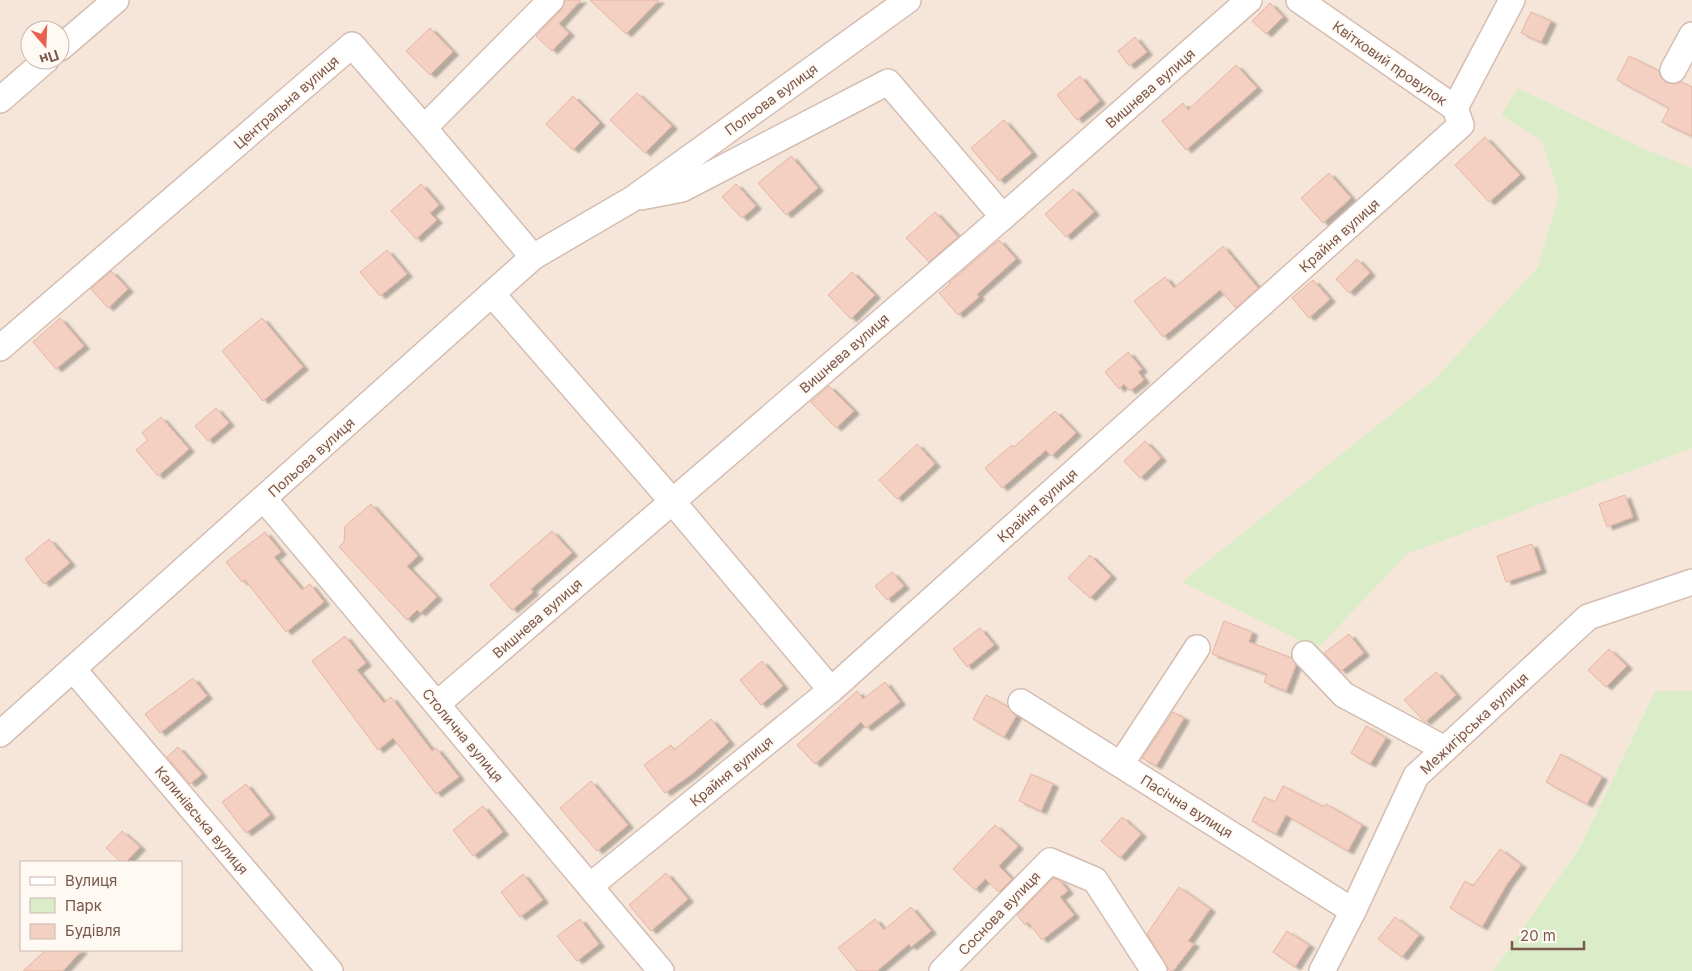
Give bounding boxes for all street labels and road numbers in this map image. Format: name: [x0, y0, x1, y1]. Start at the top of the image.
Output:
street label: Квітковий провулок: [1329, 17, 1451, 109]
street label: Вишнева вулиця: [1102, 45, 1198, 131]
street label: Центральна вулиця: [230, 52, 342, 152]
street label: Польова вулиця: [721, 60, 821, 138]
street label: Крайня вулиця: [1295, 195, 1383, 275]
street label: Вишнева вулиця: [796, 310, 892, 396]
street label: Польова вулиця: [264, 414, 358, 500]
street label: Крайня вулиця: [993, 465, 1081, 545]
street label: Вишнева вулиця: [489, 575, 585, 661]
street label: Межигірська вулиця: [1417, 669, 1531, 777]
street label: Столична вулиця: [419, 685, 507, 785]
street label: Крайня вулиця: [686, 732, 776, 810]
street label: Калинівська вулиця: [152, 762, 252, 878]
street label: Пасічна вулиця: [1138, 771, 1236, 841]
street label: Соснова вулиця: [954, 867, 1044, 959]

